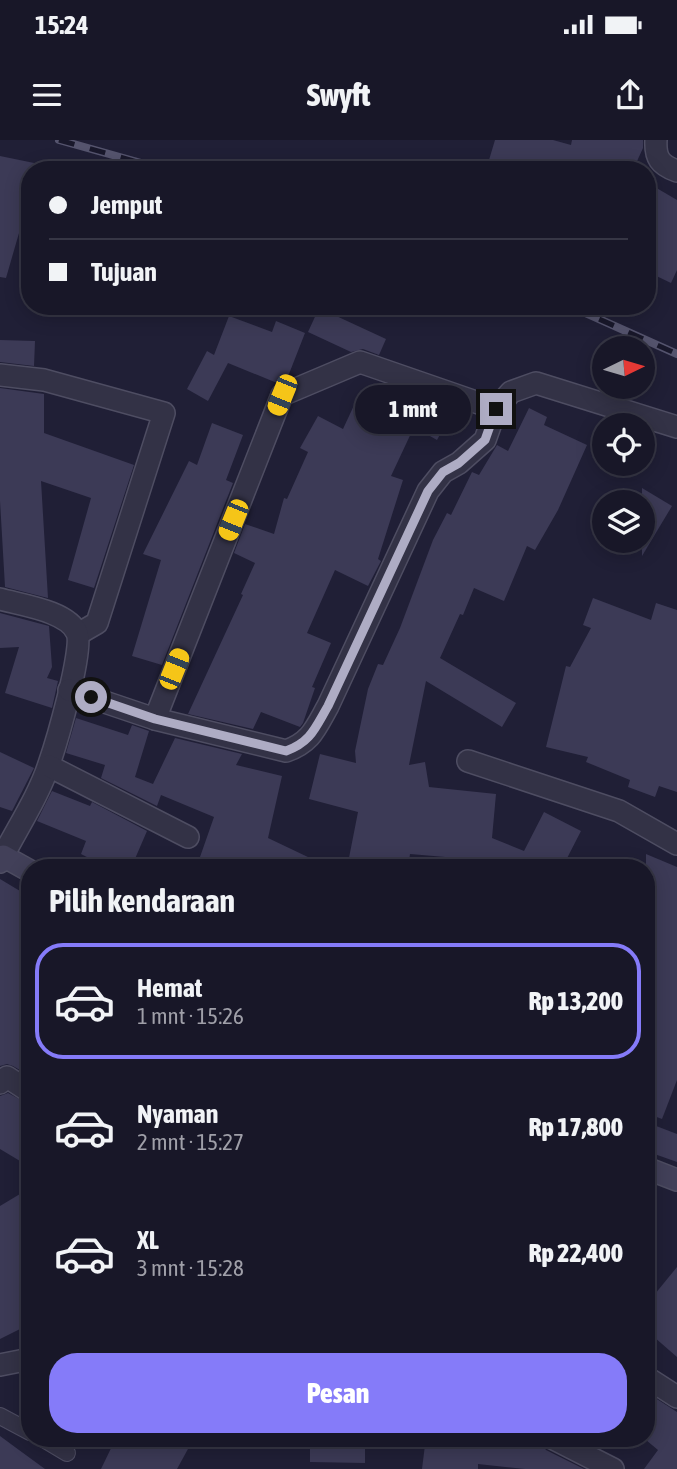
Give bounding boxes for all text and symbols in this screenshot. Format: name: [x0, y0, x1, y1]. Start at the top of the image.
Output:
text: 15:24: [35, 10, 89, 40]
icon: menu: [28, 76, 66, 114]
text: Swyft: [307, 76, 370, 113]
icon: share: [611, 76, 649, 114]
text: Jemput: [91, 190, 162, 220]
text: Tujuan: [91, 257, 157, 287]
north arrow: [592, 336, 654, 399]
map controls: [592, 336, 655, 553]
car: [265, 372, 300, 418]
callout: 1 mnt: [356, 384, 472, 434]
route end: [480, 393, 512, 425]
text: 1 mnt: [389, 396, 437, 422]
button: locate: [592, 413, 655, 476]
button: layers: [592, 490, 655, 553]
car: [216, 497, 251, 543]
car: [157, 646, 192, 692]
route start: [75, 681, 107, 713]
text: Pilih kendaraan: [49, 882, 235, 919]
icon: car: [53, 970, 116, 1033]
text: Hemat: [137, 973, 202, 1003]
text: Rp 13,200: [528, 986, 623, 1016]
text: 1 mnt · 15:26: [137, 1003, 244, 1029]
icon: car: [53, 1096, 116, 1159]
text: Nyaman: [137, 1099, 218, 1129]
text: Rp 17,800: [528, 1112, 623, 1142]
text: 2 mnt · 15:27: [137, 1129, 244, 1155]
icon: car: [53, 1222, 116, 1285]
text: XL: [137, 1225, 159, 1255]
text: Rp 22,400: [528, 1238, 623, 1268]
text: 3 mnt · 15:28: [137, 1255, 244, 1281]
button: Pesan: [49, 1353, 627, 1433]

